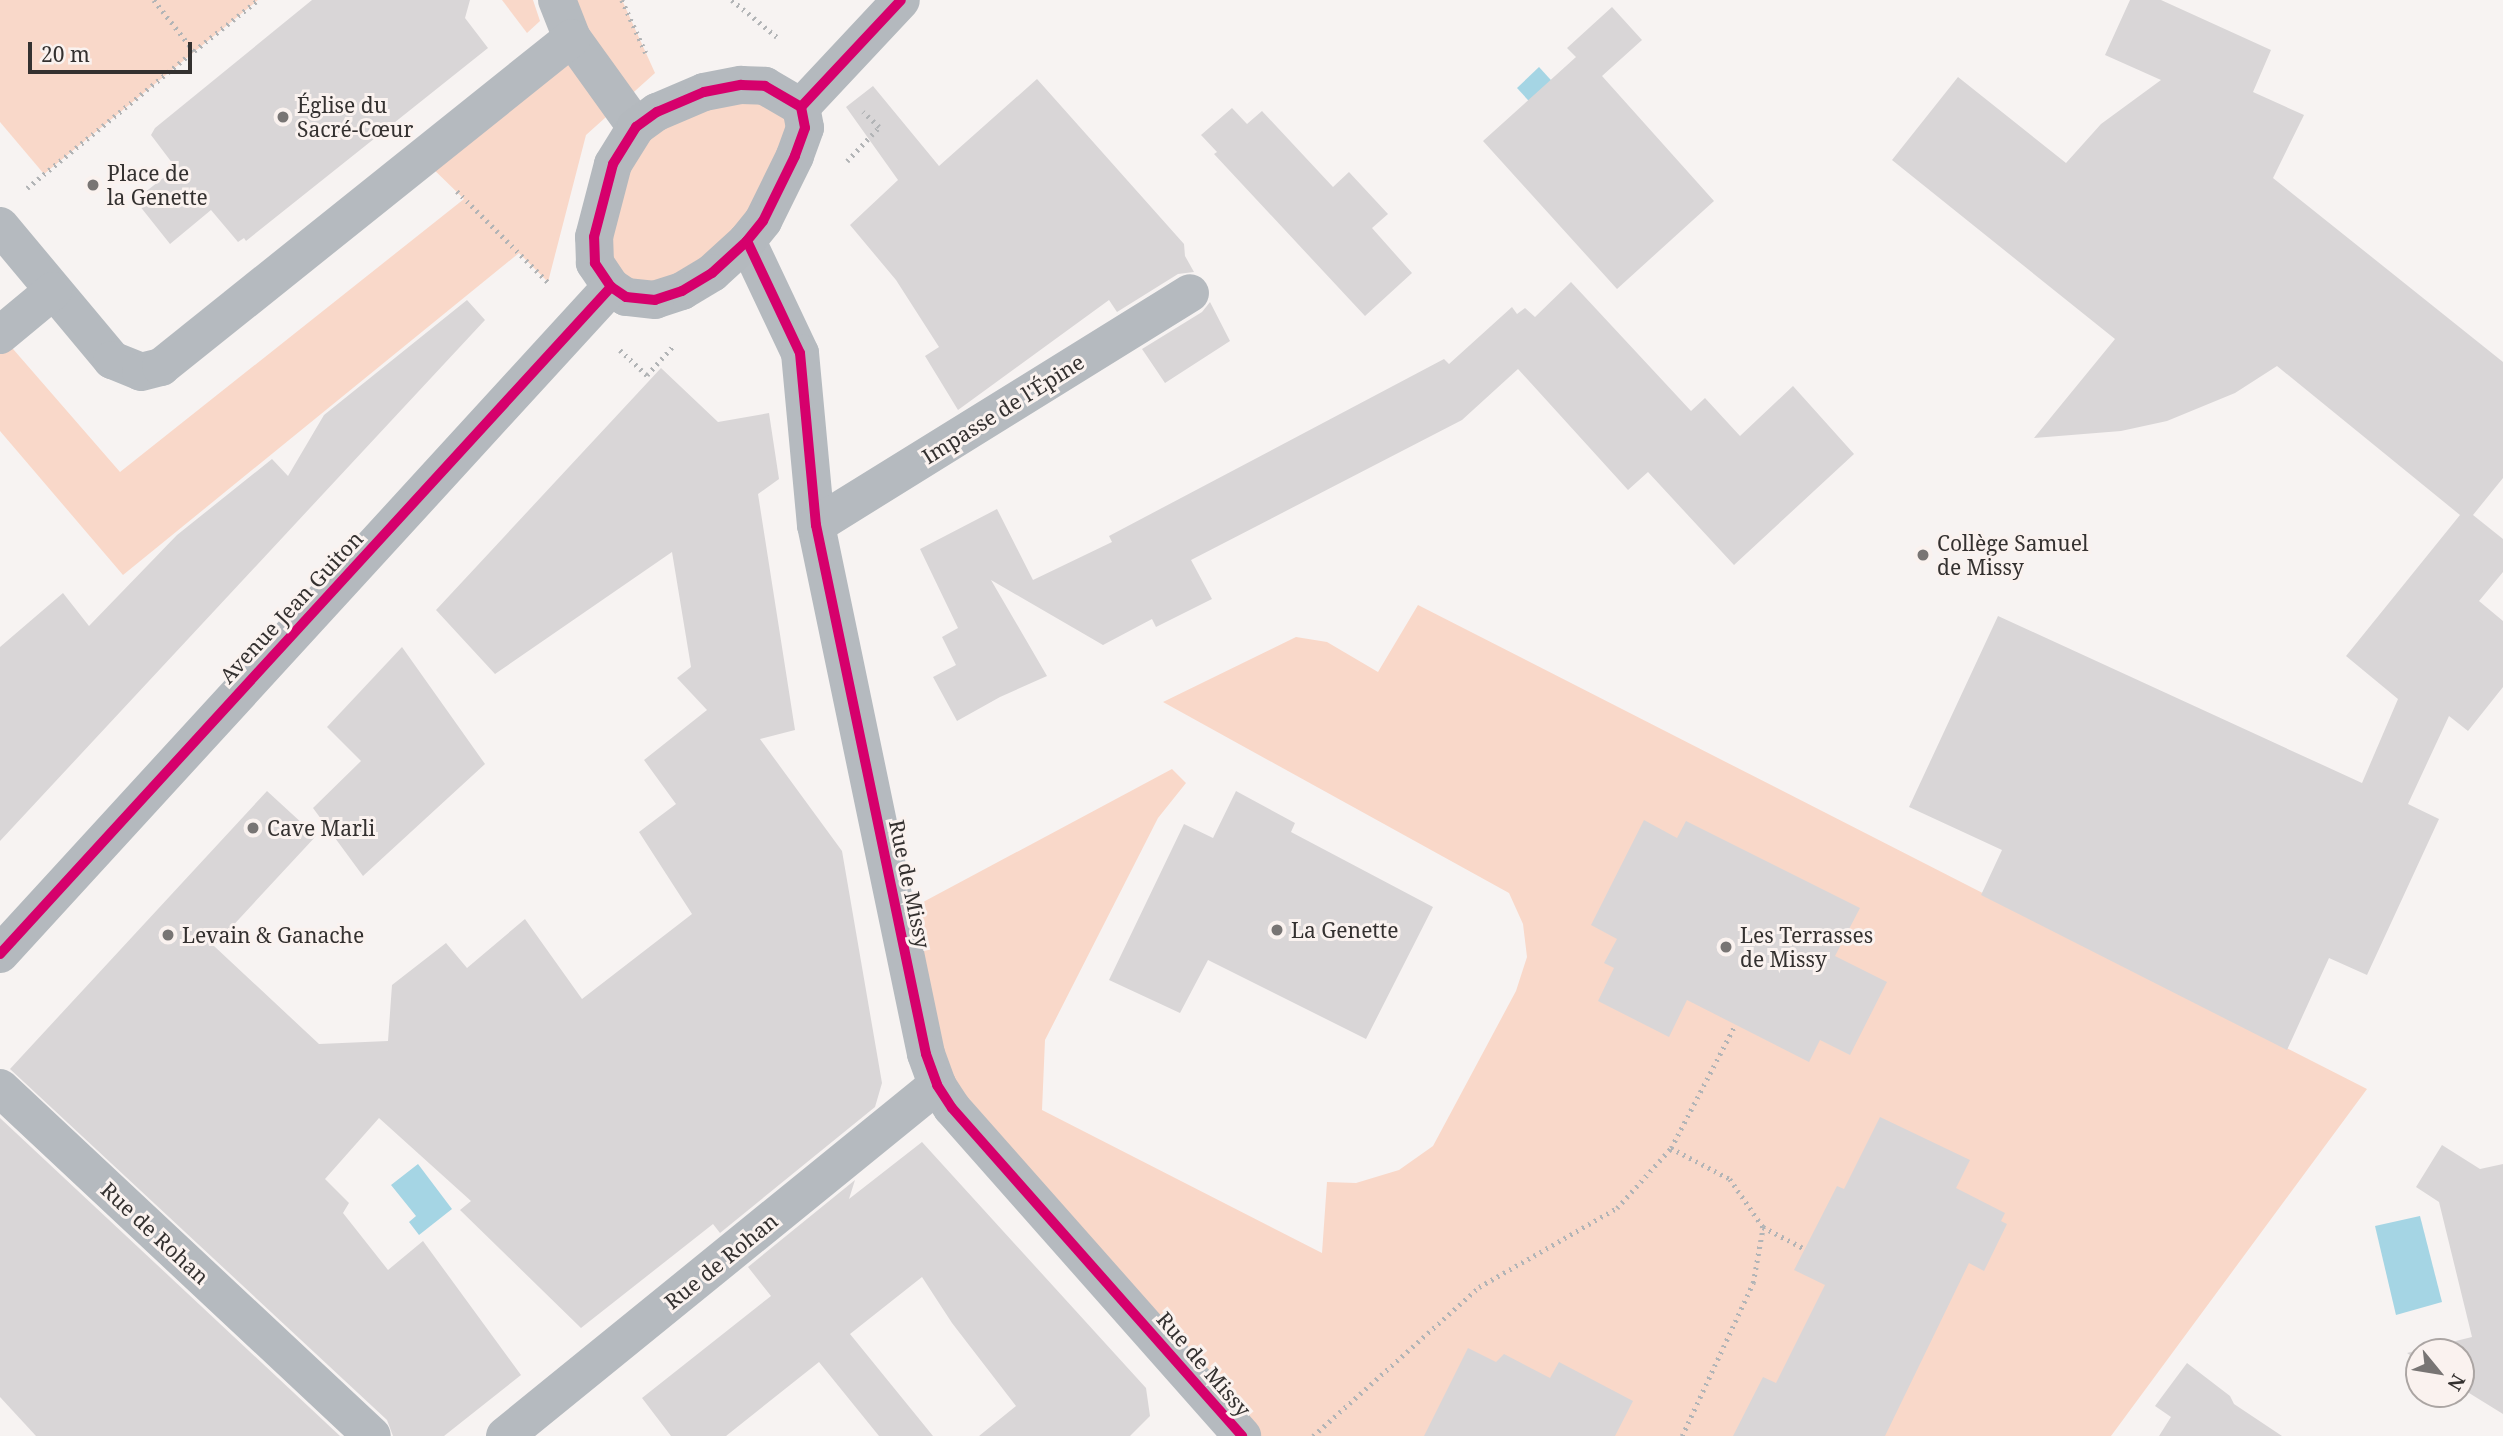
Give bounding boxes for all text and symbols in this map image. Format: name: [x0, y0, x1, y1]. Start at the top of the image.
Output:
scale bar: [32, 28, 196, 72]
text: 20 m: [41, 40, 90, 68]
place label: Église du Sacré-Cœur: [297, 92, 413, 142]
marker: Église du Sacré-Cœur: [275, 109, 291, 125]
place label: Place de la Genette: [107, 160, 208, 210]
marker: Place de la Genette: [85, 177, 101, 193]
street label: Impasse de l'Épine: [917, 349, 1089, 469]
street label: Avenue Jean Guiton: [214, 526, 368, 688]
place label: Collège Samuel de Missy: [1937, 530, 2088, 580]
marker: Collège Samuel de Missy: [1915, 547, 1931, 563]
place label: Cave Marli: [267, 815, 375, 841]
street label: Rue de Missy: [884, 817, 936, 951]
marker: Cave Marli: [245, 820, 261, 836]
place label: La Genette: [1291, 917, 1398, 943]
place label: Levain & Ganache: [182, 922, 364, 948]
marker: La Genette: [1269, 922, 1285, 938]
place label: Les Terrasses de Missy: [1740, 922, 1873, 972]
marker: Levain & Ganache: [160, 927, 176, 943]
marker: Les Terrasses de Missy: [1718, 939, 1734, 955]
street label: Rue de Rohan: [96, 1177, 214, 1289]
street label: Rue de Rohan: [659, 1208, 783, 1314]
street label: Rue de Missy: [1152, 1306, 1256, 1422]
north arrow: [2405, 1338, 2475, 1408]
text: N: [2441, 1370, 2471, 1395]

